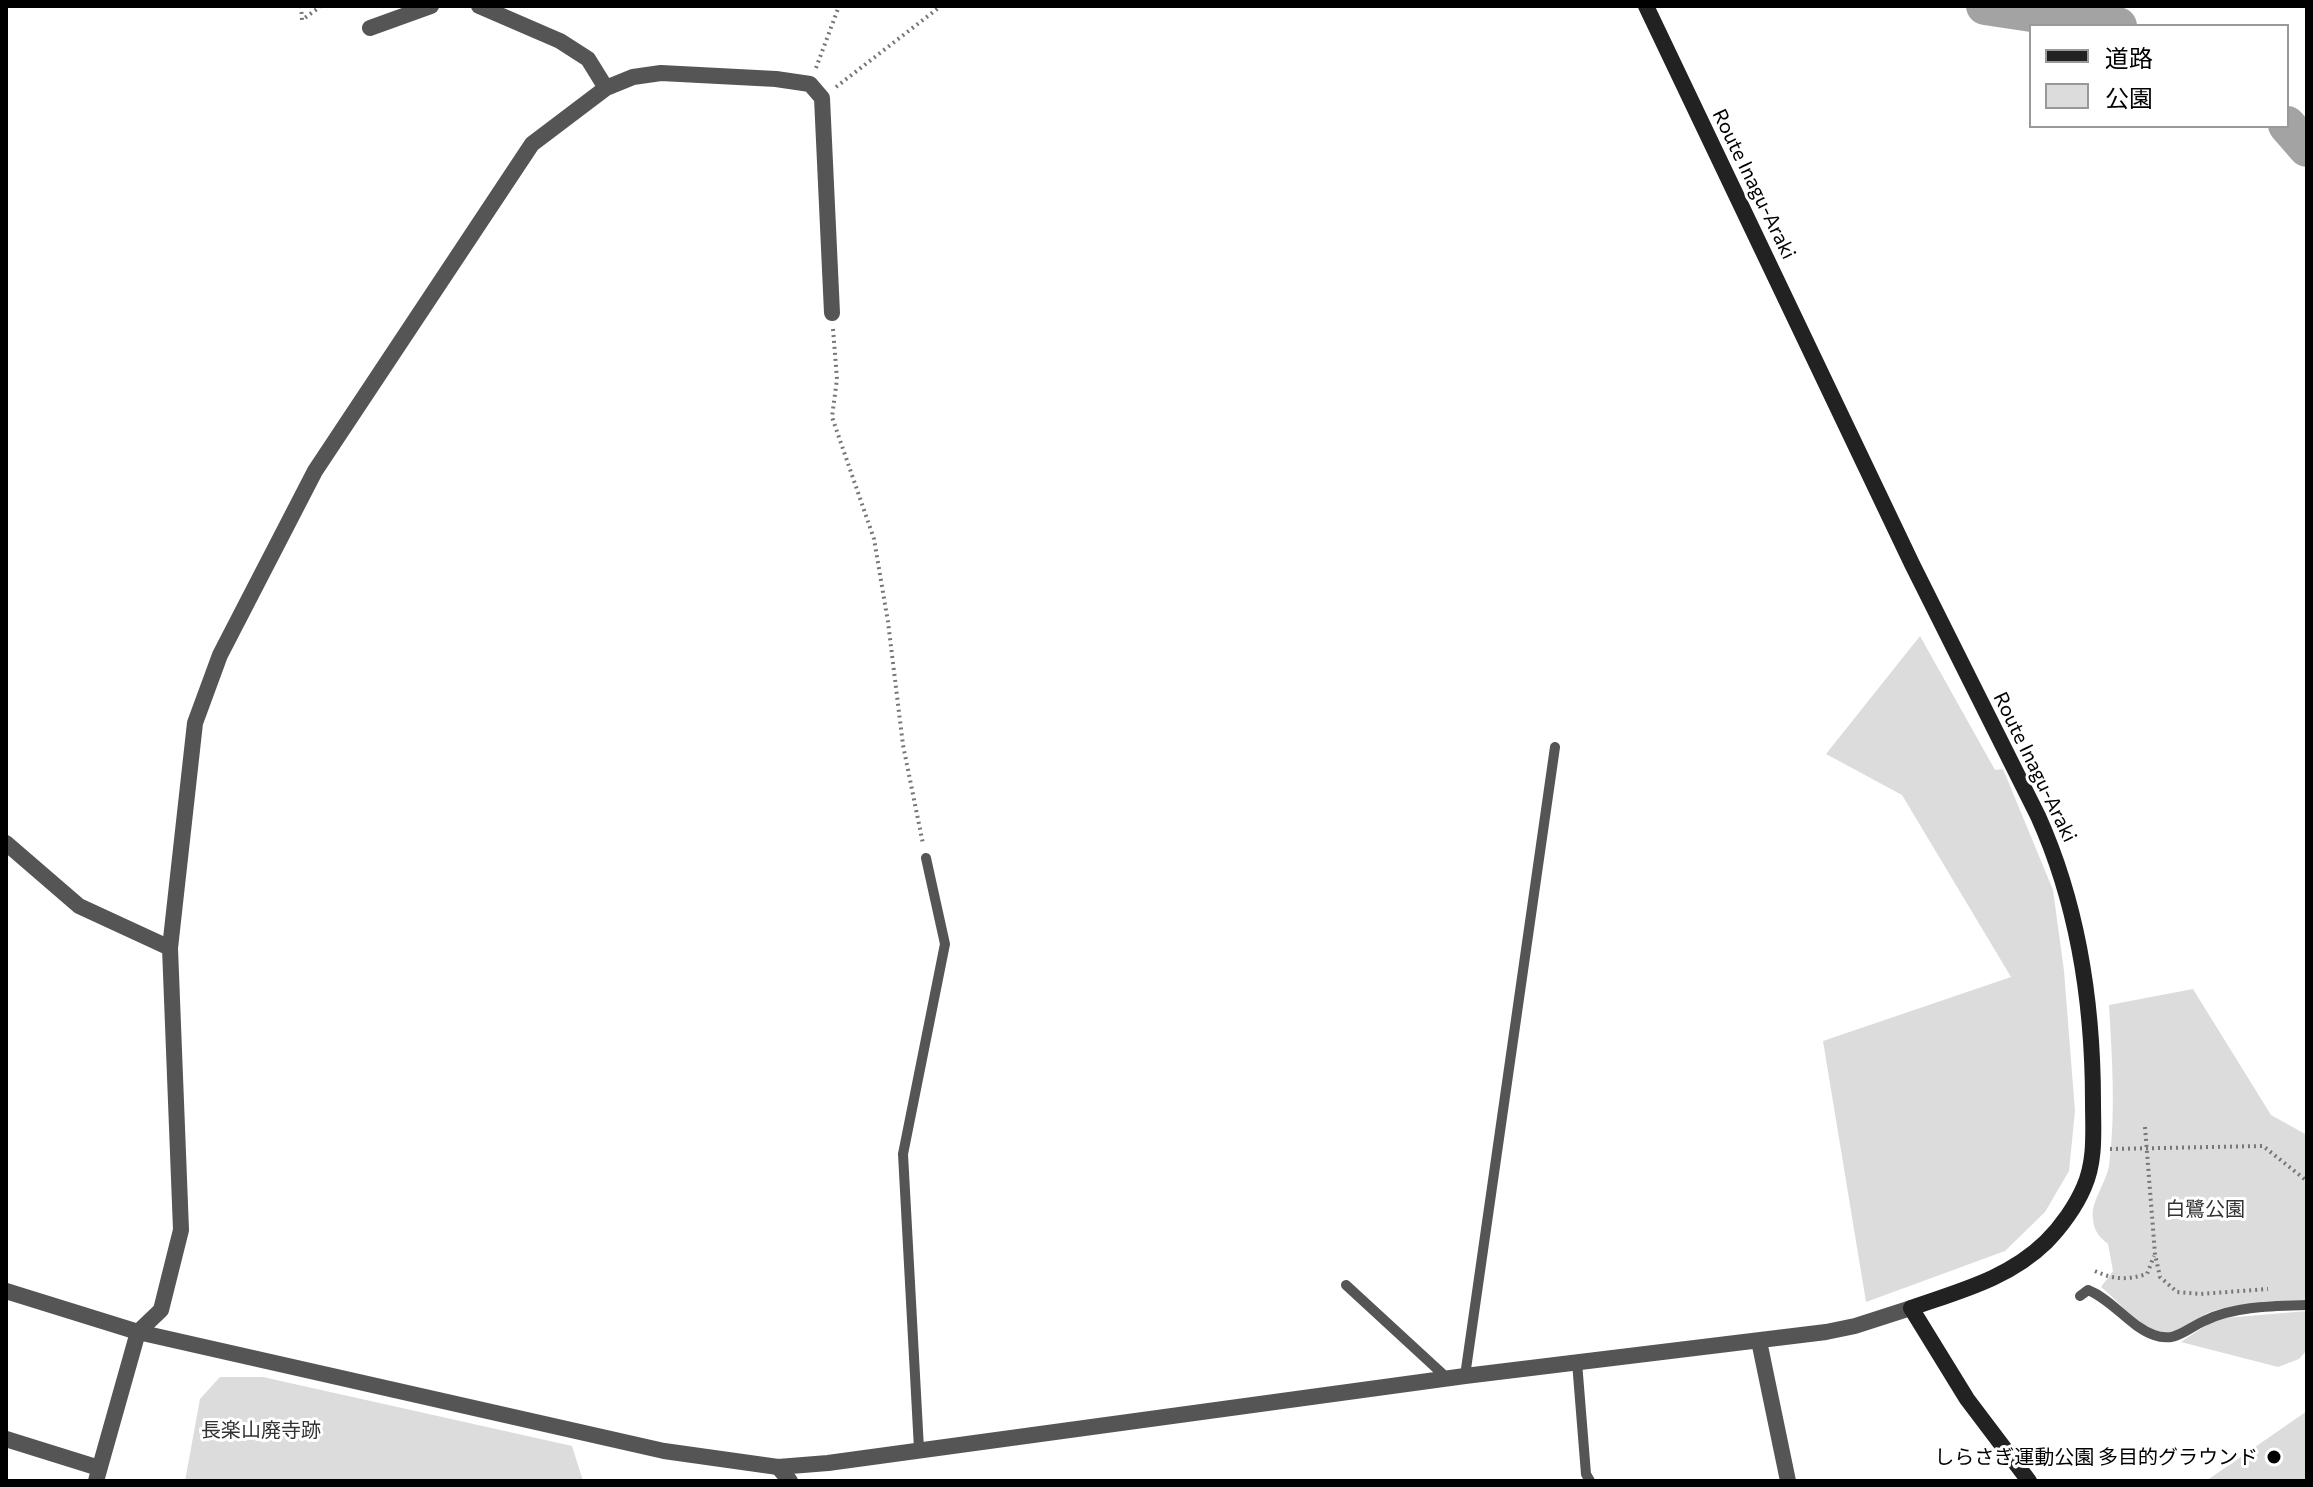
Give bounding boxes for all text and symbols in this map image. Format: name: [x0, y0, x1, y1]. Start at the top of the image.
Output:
legend: [2029, 24, 2289, 128]
text: 道路: [2105, 43, 2153, 72]
text: 公園: [2105, 83, 2153, 112]
street label: Route Inagu-Araki: [1707, 105, 1801, 263]
street label: Route Inagu-Araki: [1988, 688, 2082, 846]
park label: 白鷺公園: [2165, 1197, 2245, 1221]
park label: 長楽山廃寺跡: [201, 1418, 321, 1442]
place label: しらさぎ運動公園 多目的グラウンド: [1934, 1445, 2258, 1469]
marker: しらさぎ運動公園 多目的グラウンド: [2265, 1448, 2283, 1466]

